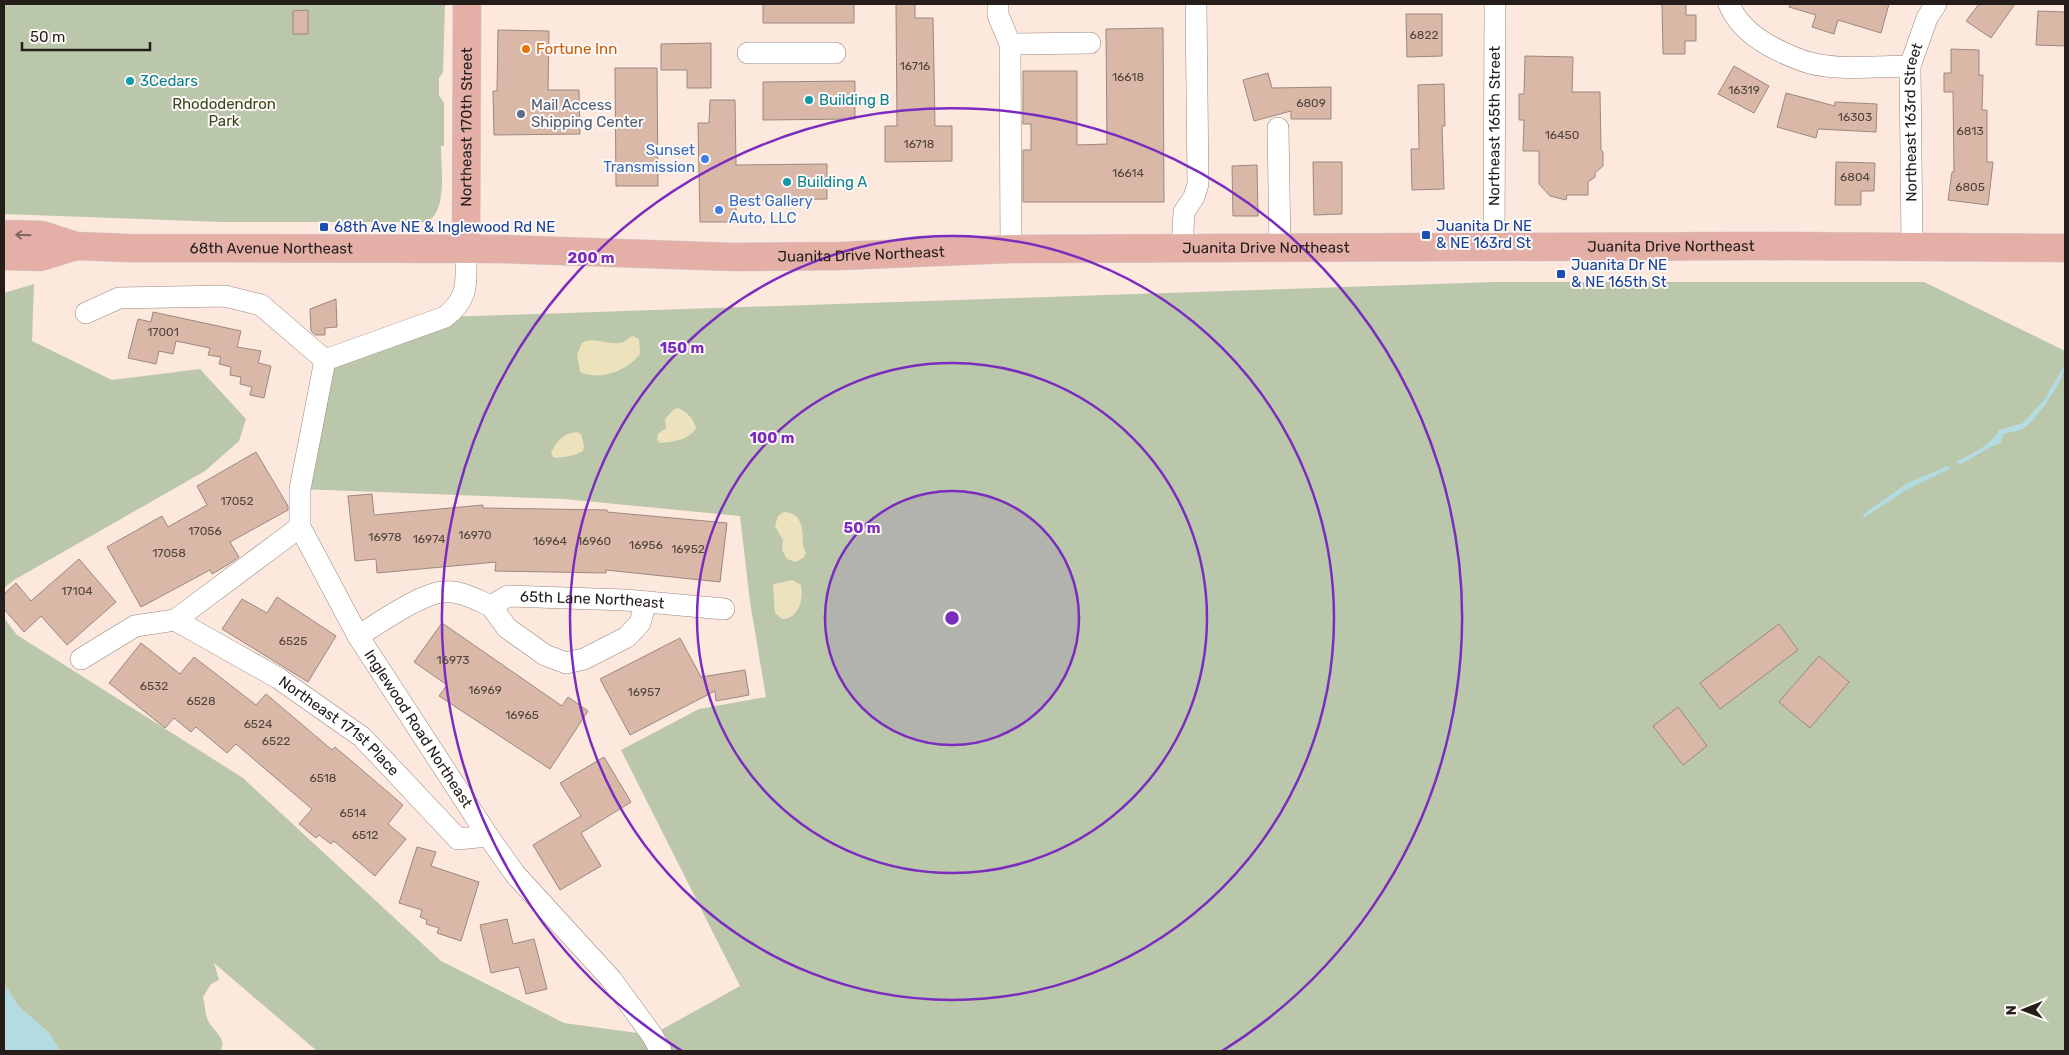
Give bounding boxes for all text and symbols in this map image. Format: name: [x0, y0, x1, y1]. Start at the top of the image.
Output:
scale bar: [22, 20, 150, 52]
text: 50 m: [30, 28, 65, 46]
house number: 6822: [1410, 28, 1438, 42]
place label: Fortune Inn: [536, 40, 617, 58]
street label: Northeast 163rd Street: [1901, 40, 1926, 202]
marker: Fortune Inn: [520, 43, 532, 55]
street label: Northeast 165th Street: [1485, 46, 1504, 206]
street label: Northeast 170th Street: [457, 47, 476, 207]
house number: 16716: [900, 59, 930, 73]
house number: 16618: [1112, 70, 1144, 84]
place label: 3Cedars: [140, 72, 198, 90]
marker: 3Cedars: [124, 75, 136, 87]
house number: 16319: [1728, 83, 1760, 97]
place label: Building B: [819, 91, 890, 109]
marker: Building B: [803, 94, 815, 106]
park label: Rhododendron Park: [172, 95, 276, 130]
place label: Mail Access Shipping Center: [531, 96, 644, 131]
house number: 6809: [1296, 96, 1326, 110]
marker: Mail Access Shipping Center: [515, 108, 527, 120]
house number: 16303: [1838, 110, 1872, 124]
house number: 6813: [1956, 124, 1984, 138]
house number: 16450: [1545, 128, 1579, 142]
house number: 16718: [904, 137, 934, 151]
place label: Sunset Transmission: [603, 141, 695, 176]
marker: Sunset Transmission: [699, 153, 711, 165]
house number: 16614: [1112, 166, 1144, 180]
house number: 6804: [1840, 170, 1871, 184]
place label: Building A: [797, 173, 867, 191]
marker: Building A: [781, 176, 793, 188]
house number: 6805: [1955, 180, 1985, 194]
place label: Best Gallery Auto, LLC: [729, 192, 813, 227]
marker: Best Gallery Auto, LLC: [713, 204, 725, 216]
place label: Juanita Dr NE & NE 163rd St: [1436, 217, 1532, 252]
place label: 68th Ave NE & Inglewood Rd NE: [334, 218, 555, 236]
marker: 68th Ave NE & Inglewood Rd NE: [318, 221, 330, 233]
marker: Juanita Dr NE & NE 163rd St: [1420, 229, 1432, 241]
one-way arrow: [15, 230, 31, 239]
street label: Juanita Drive Northeast: [1587, 237, 1755, 256]
street label: 68th Avenue Northeast: [190, 239, 353, 258]
street label: Juanita Drive Northeast: [1182, 239, 1350, 257]
street label: Juanita Drive Northeast: [777, 243, 945, 266]
text: 200 m: [567, 249, 615, 267]
place label: Juanita Dr NE & NE 165th St: [1571, 256, 1667, 291]
marker: Juanita Dr NE & NE 165th St: [1555, 268, 1567, 280]
house number: 17001: [147, 325, 179, 339]
text: 150 m: [660, 339, 704, 357]
text: 100 m: [750, 429, 794, 447]
house number: 17052: [220, 494, 254, 508]
text: 50 m: [844, 519, 880, 537]
house number: 17056: [188, 524, 222, 538]
house number: 16970: [458, 528, 492, 542]
house number: 16978: [368, 530, 402, 544]
house number: 16974: [413, 532, 446, 546]
house number: 16964: [533, 534, 568, 548]
house number: 16960: [577, 534, 611, 548]
house number: 16956: [629, 538, 663, 552]
house number: 16952: [671, 542, 705, 556]
house number: 17058: [152, 546, 186, 560]
house number: 17104: [61, 584, 93, 598]
street label: 65th Lane Northeast: [520, 587, 665, 613]
centre of rings: [943, 609, 961, 627]
house number: 6525: [279, 634, 307, 648]
street label: Inglewood Road Northeast: [360, 646, 476, 811]
house number: 16973: [437, 653, 469, 667]
street label: Northeast 171st Place: [275, 672, 403, 780]
house number: 6532: [140, 679, 168, 693]
house number: 16969: [468, 683, 502, 697]
house number: 16957: [628, 685, 660, 699]
house number: 6528: [186, 694, 216, 708]
house number: 16965: [505, 708, 539, 722]
house number: 6524: [244, 717, 273, 731]
house number: 6522: [262, 734, 290, 748]
house number: 6518: [310, 771, 336, 785]
house number: 6514: [340, 806, 367, 820]
house number: 6512: [352, 828, 378, 842]
north arrow: [1999, 985, 2049, 1035]
text: N: [2003, 1005, 2020, 1015]

